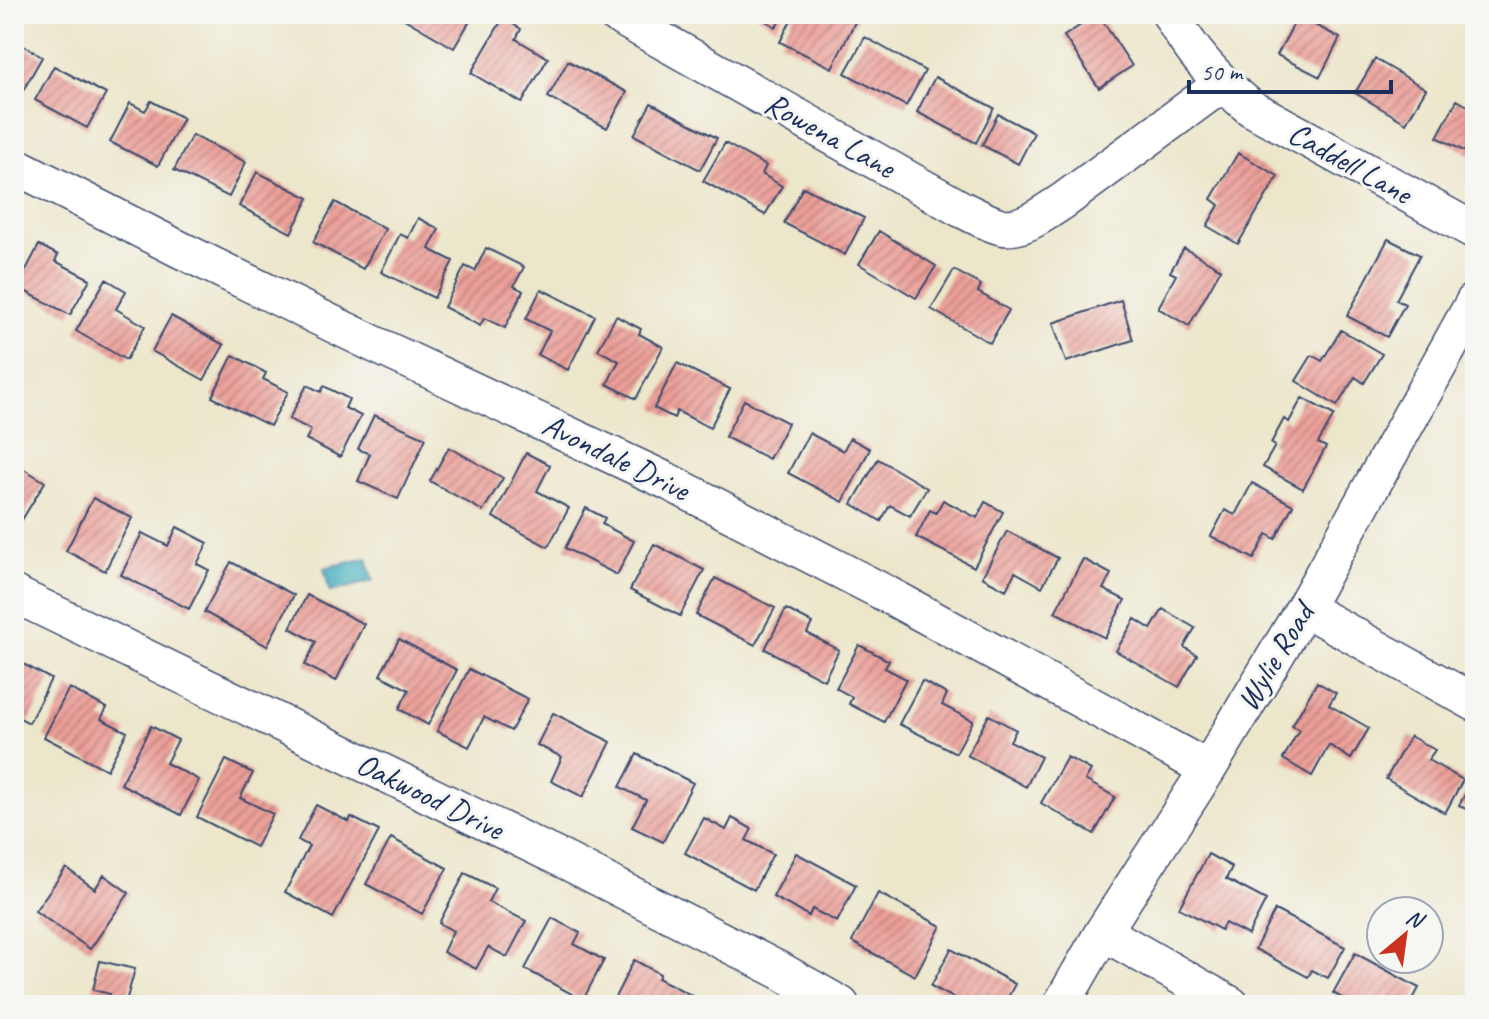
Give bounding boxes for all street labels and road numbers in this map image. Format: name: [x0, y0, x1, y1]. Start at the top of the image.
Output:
street label: Rowena Lane: [758, 83, 905, 189]
street label: Caddell Lane: [1281, 112, 1421, 215]
street label: Avondale Drive: [536, 404, 698, 511]
street label: Wylie Road: [1227, 592, 1325, 718]
street label: Oakwood Drive: [350, 743, 513, 850]

